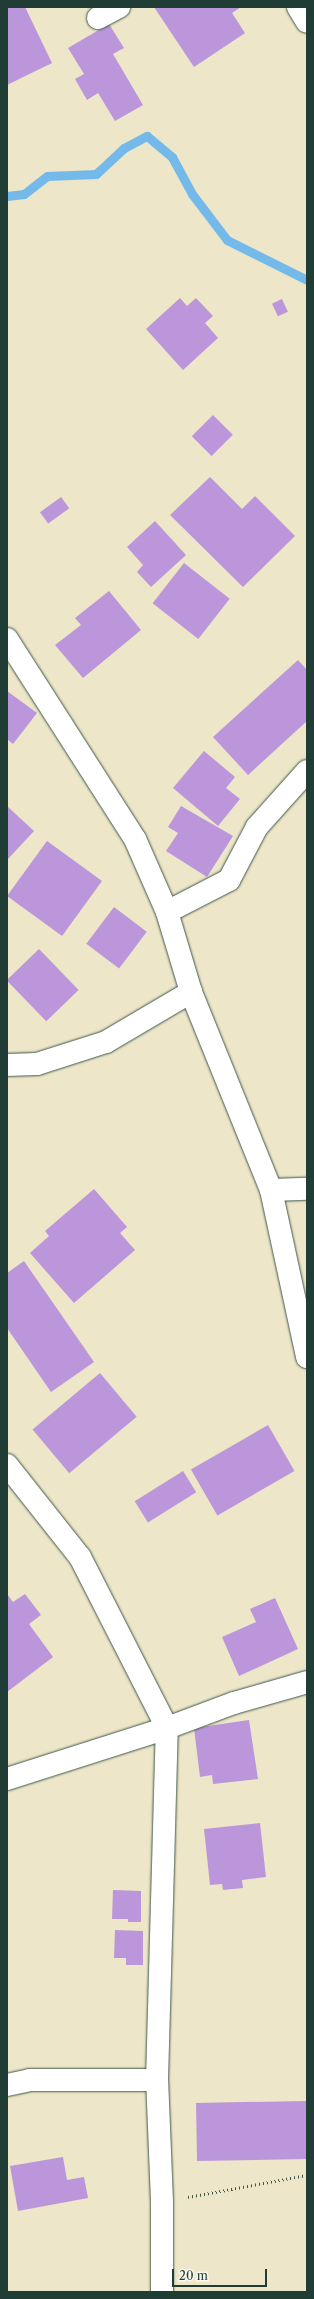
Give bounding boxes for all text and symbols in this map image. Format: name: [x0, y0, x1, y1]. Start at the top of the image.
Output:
scale bar: [174, 2261, 269, 2287]
text: 20 m: [179, 2268, 208, 2283]

